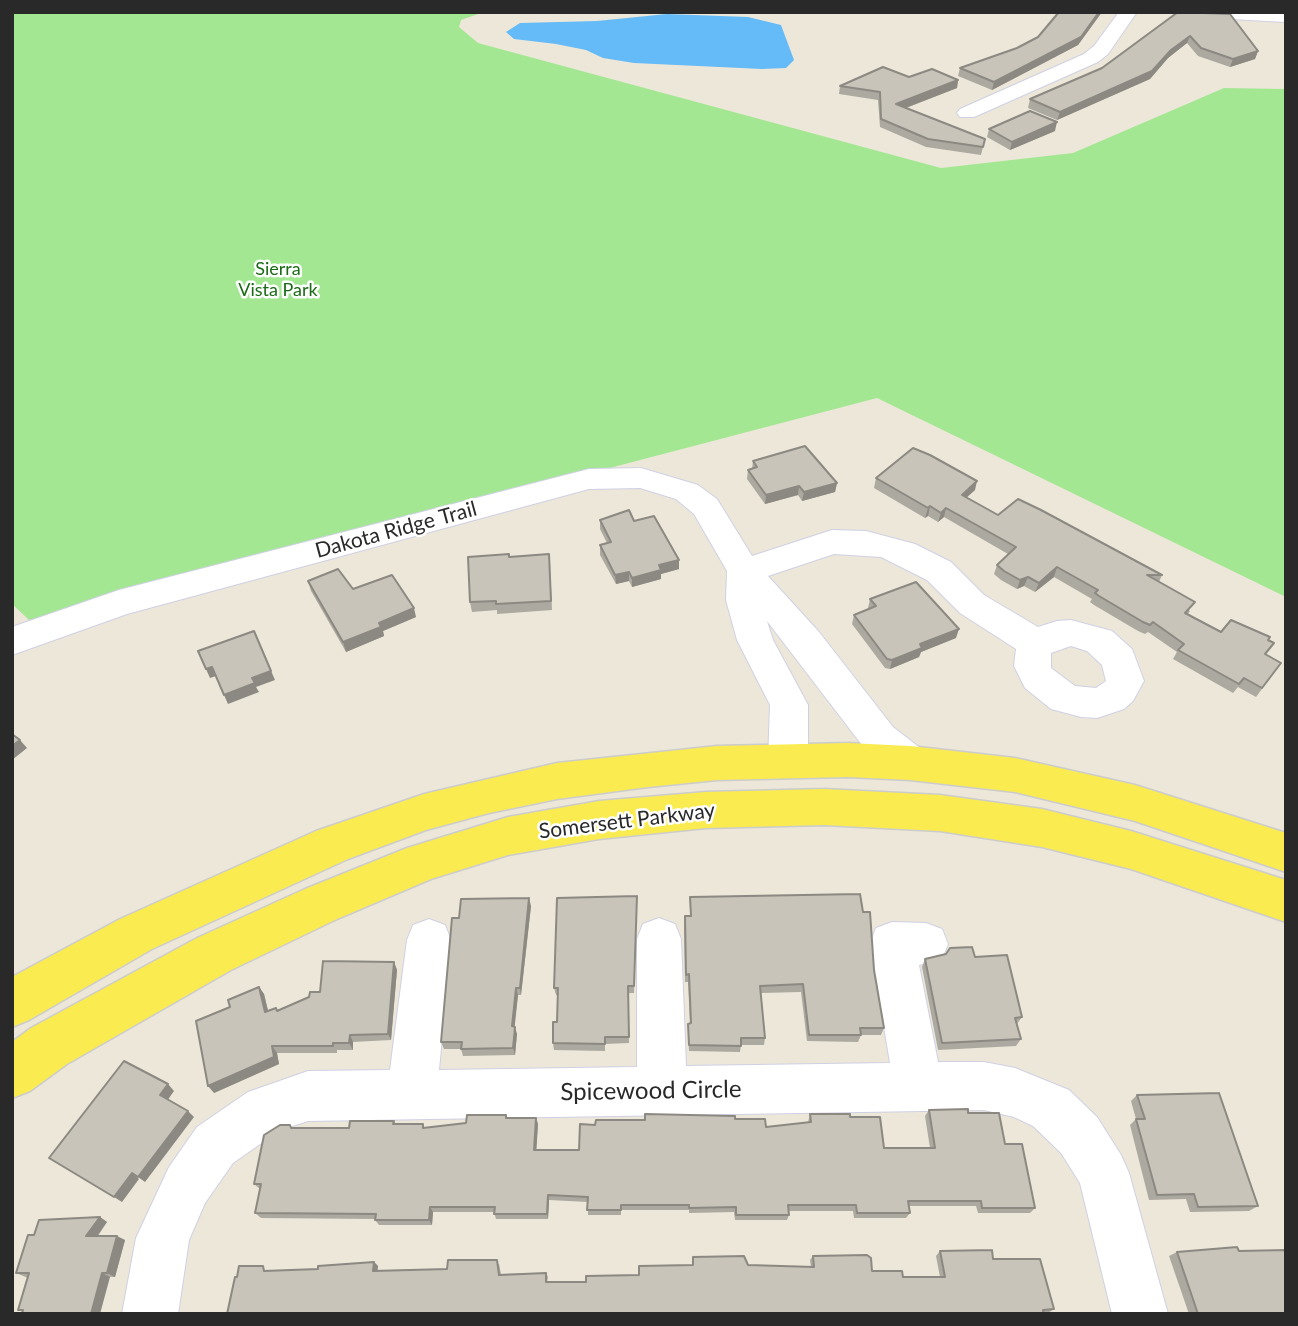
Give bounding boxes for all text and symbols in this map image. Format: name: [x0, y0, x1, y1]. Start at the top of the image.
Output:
park label: Sierra Vista Park: [238, 258, 318, 300]
street label: Dakota Ridge Trail: [312, 496, 480, 564]
street label: Somersett Parkway: [537, 798, 717, 844]
street label: Spicewood Circle: [560, 1075, 742, 1107]

